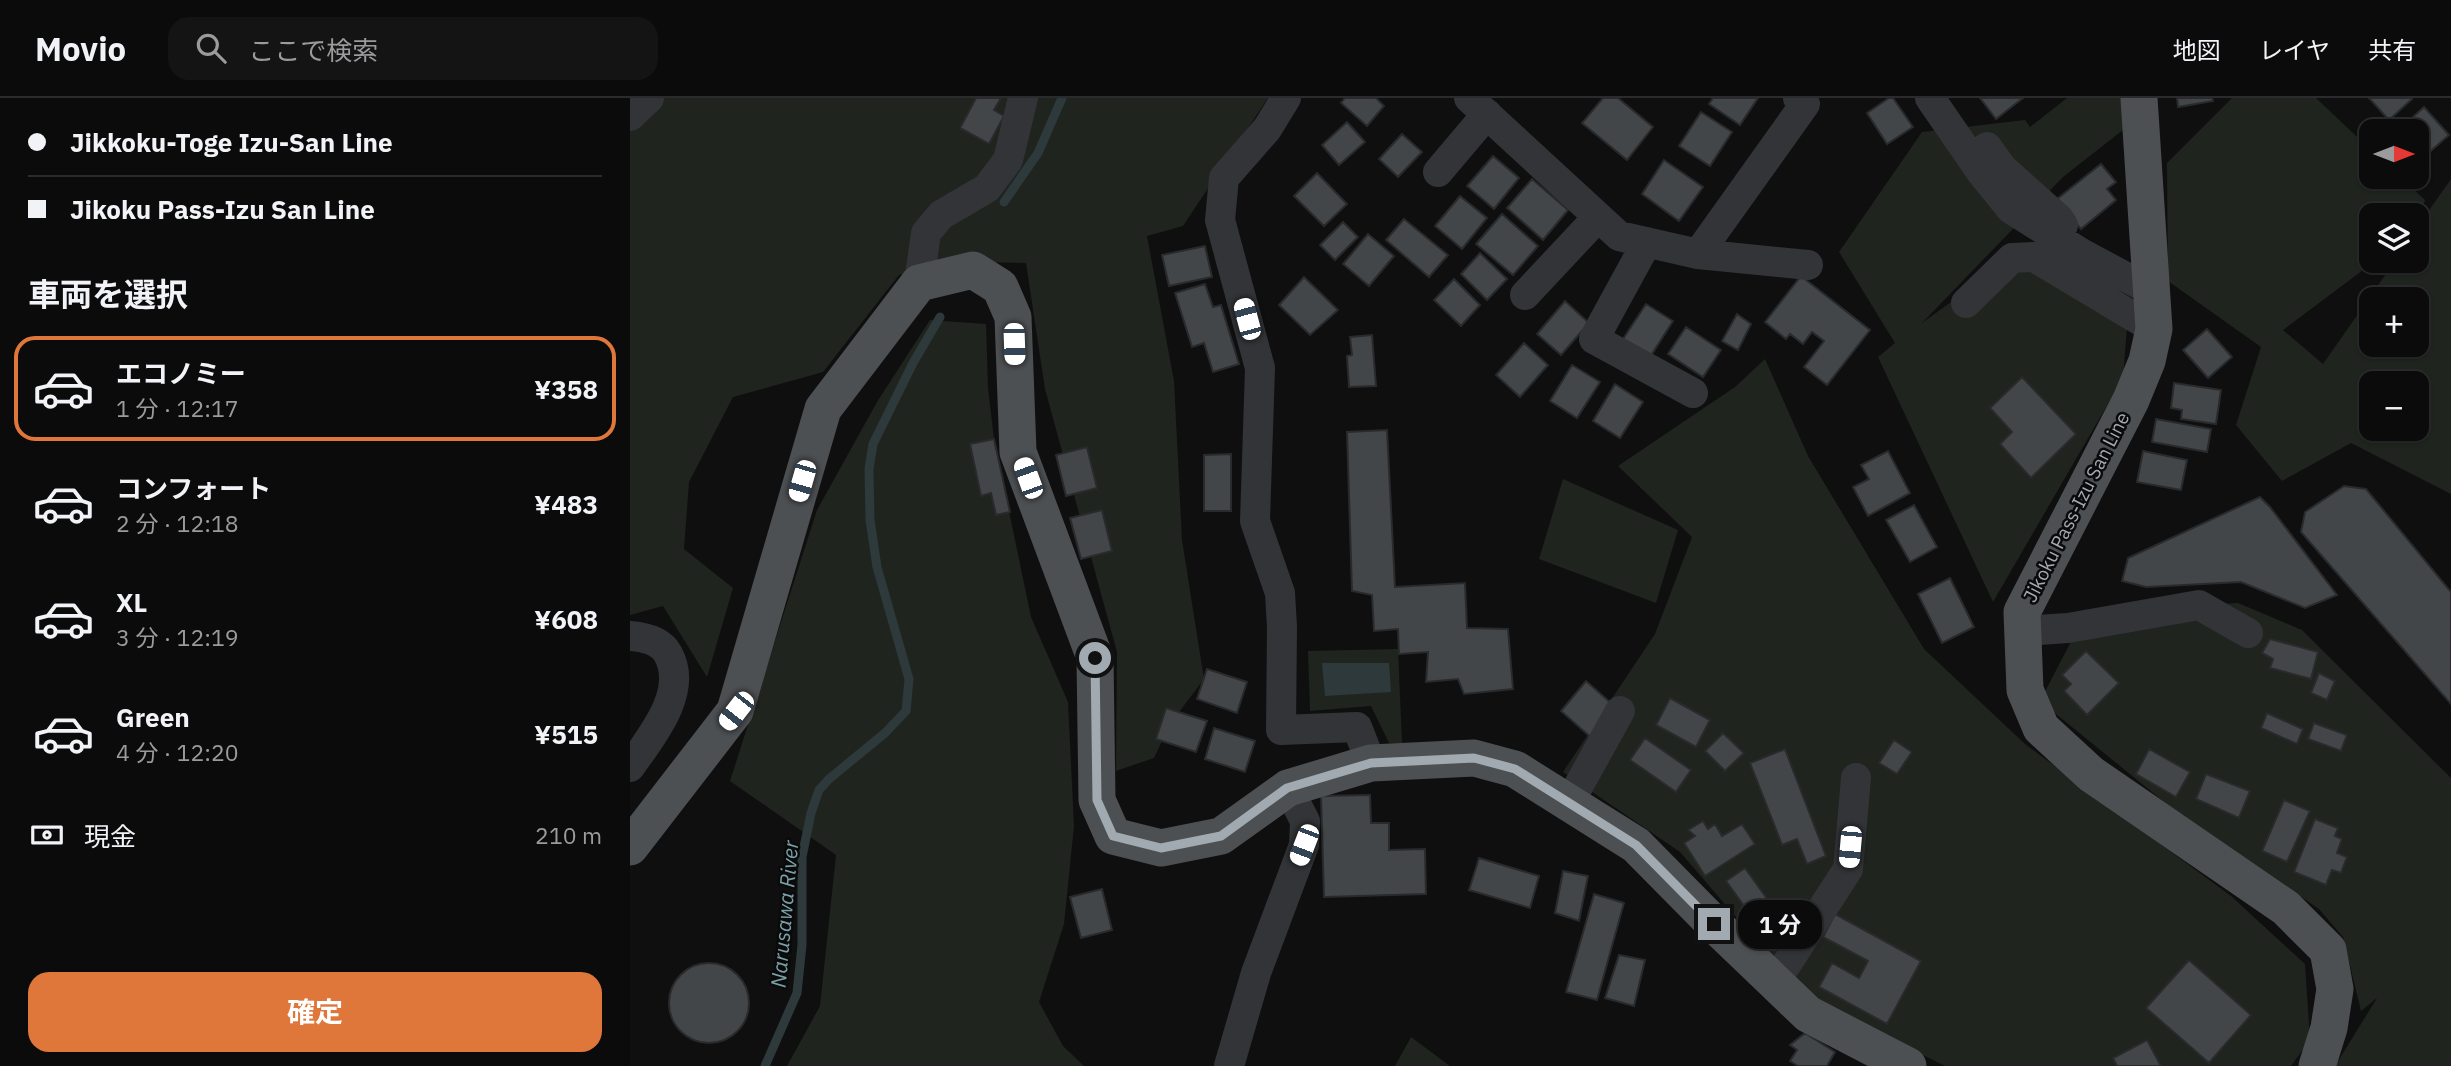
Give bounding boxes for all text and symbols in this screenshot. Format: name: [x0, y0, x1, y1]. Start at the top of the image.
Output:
search box: [168, 17, 658, 80]
text: Movio: [35, 27, 126, 70]
icon: search: [192, 29, 230, 67]
text: ここで検索: [248, 33, 378, 67]
text: 地図: [2173, 34, 2221, 66]
text: レイヤ: [2259, 34, 2330, 66]
text: 共有: [2368, 34, 2416, 66]
north arrow: [2359, 119, 2429, 189]
map controls: [2359, 119, 2429, 441]
text: Jikkoku-Toge Izu-San Line: [70, 125, 393, 159]
text: Jikoku Pass-Izu San Line: [70, 192, 375, 226]
button: layers: [2359, 203, 2429, 273]
text: 車両を選択: [28, 273, 188, 315]
button: +: [2359, 287, 2429, 357]
car: [1232, 296, 1263, 342]
car: [1003, 323, 1026, 365]
text: エコノミー: [116, 356, 246, 390]
icon: car: [32, 357, 95, 420]
button: −: [2359, 371, 2429, 441]
text: ¥358: [534, 372, 598, 406]
text: 1 分 · 12:17: [116, 393, 239, 423]
street label: Jikoku Pass-Izu San Line: [2018, 408, 2134, 606]
car: [1011, 455, 1046, 501]
car: [787, 458, 818, 504]
text: コンフォート: [116, 471, 271, 505]
icon: car: [32, 472, 95, 535]
text: ¥483: [534, 487, 598, 521]
text: 2 分 · 12:18: [116, 508, 239, 538]
text: XL: [116, 585, 147, 619]
icon: car: [32, 587, 95, 650]
text: ¥608: [534, 602, 598, 636]
text: 3 分 · 12:19: [116, 622, 239, 652]
route start: [1079, 642, 1111, 674]
car: [715, 688, 758, 734]
text: Green: [116, 700, 190, 734]
icon: car: [32, 702, 95, 765]
text: ¥515: [534, 717, 598, 751]
text: 4 分 · 12:20: [116, 737, 239, 767]
icon: cash: [28, 816, 66, 854]
text: 現金: [84, 819, 136, 853]
text: 210 m: [535, 820, 602, 850]
car: [1287, 822, 1322, 868]
car: [1838, 825, 1863, 869]
water label: Narusawa River: [764, 838, 804, 989]
callout: 1 分: [1738, 900, 1822, 948]
route end: [1698, 908, 1730, 940]
text: 1 分: [1759, 909, 1801, 939]
button: 確定: [28, 972, 602, 1052]

